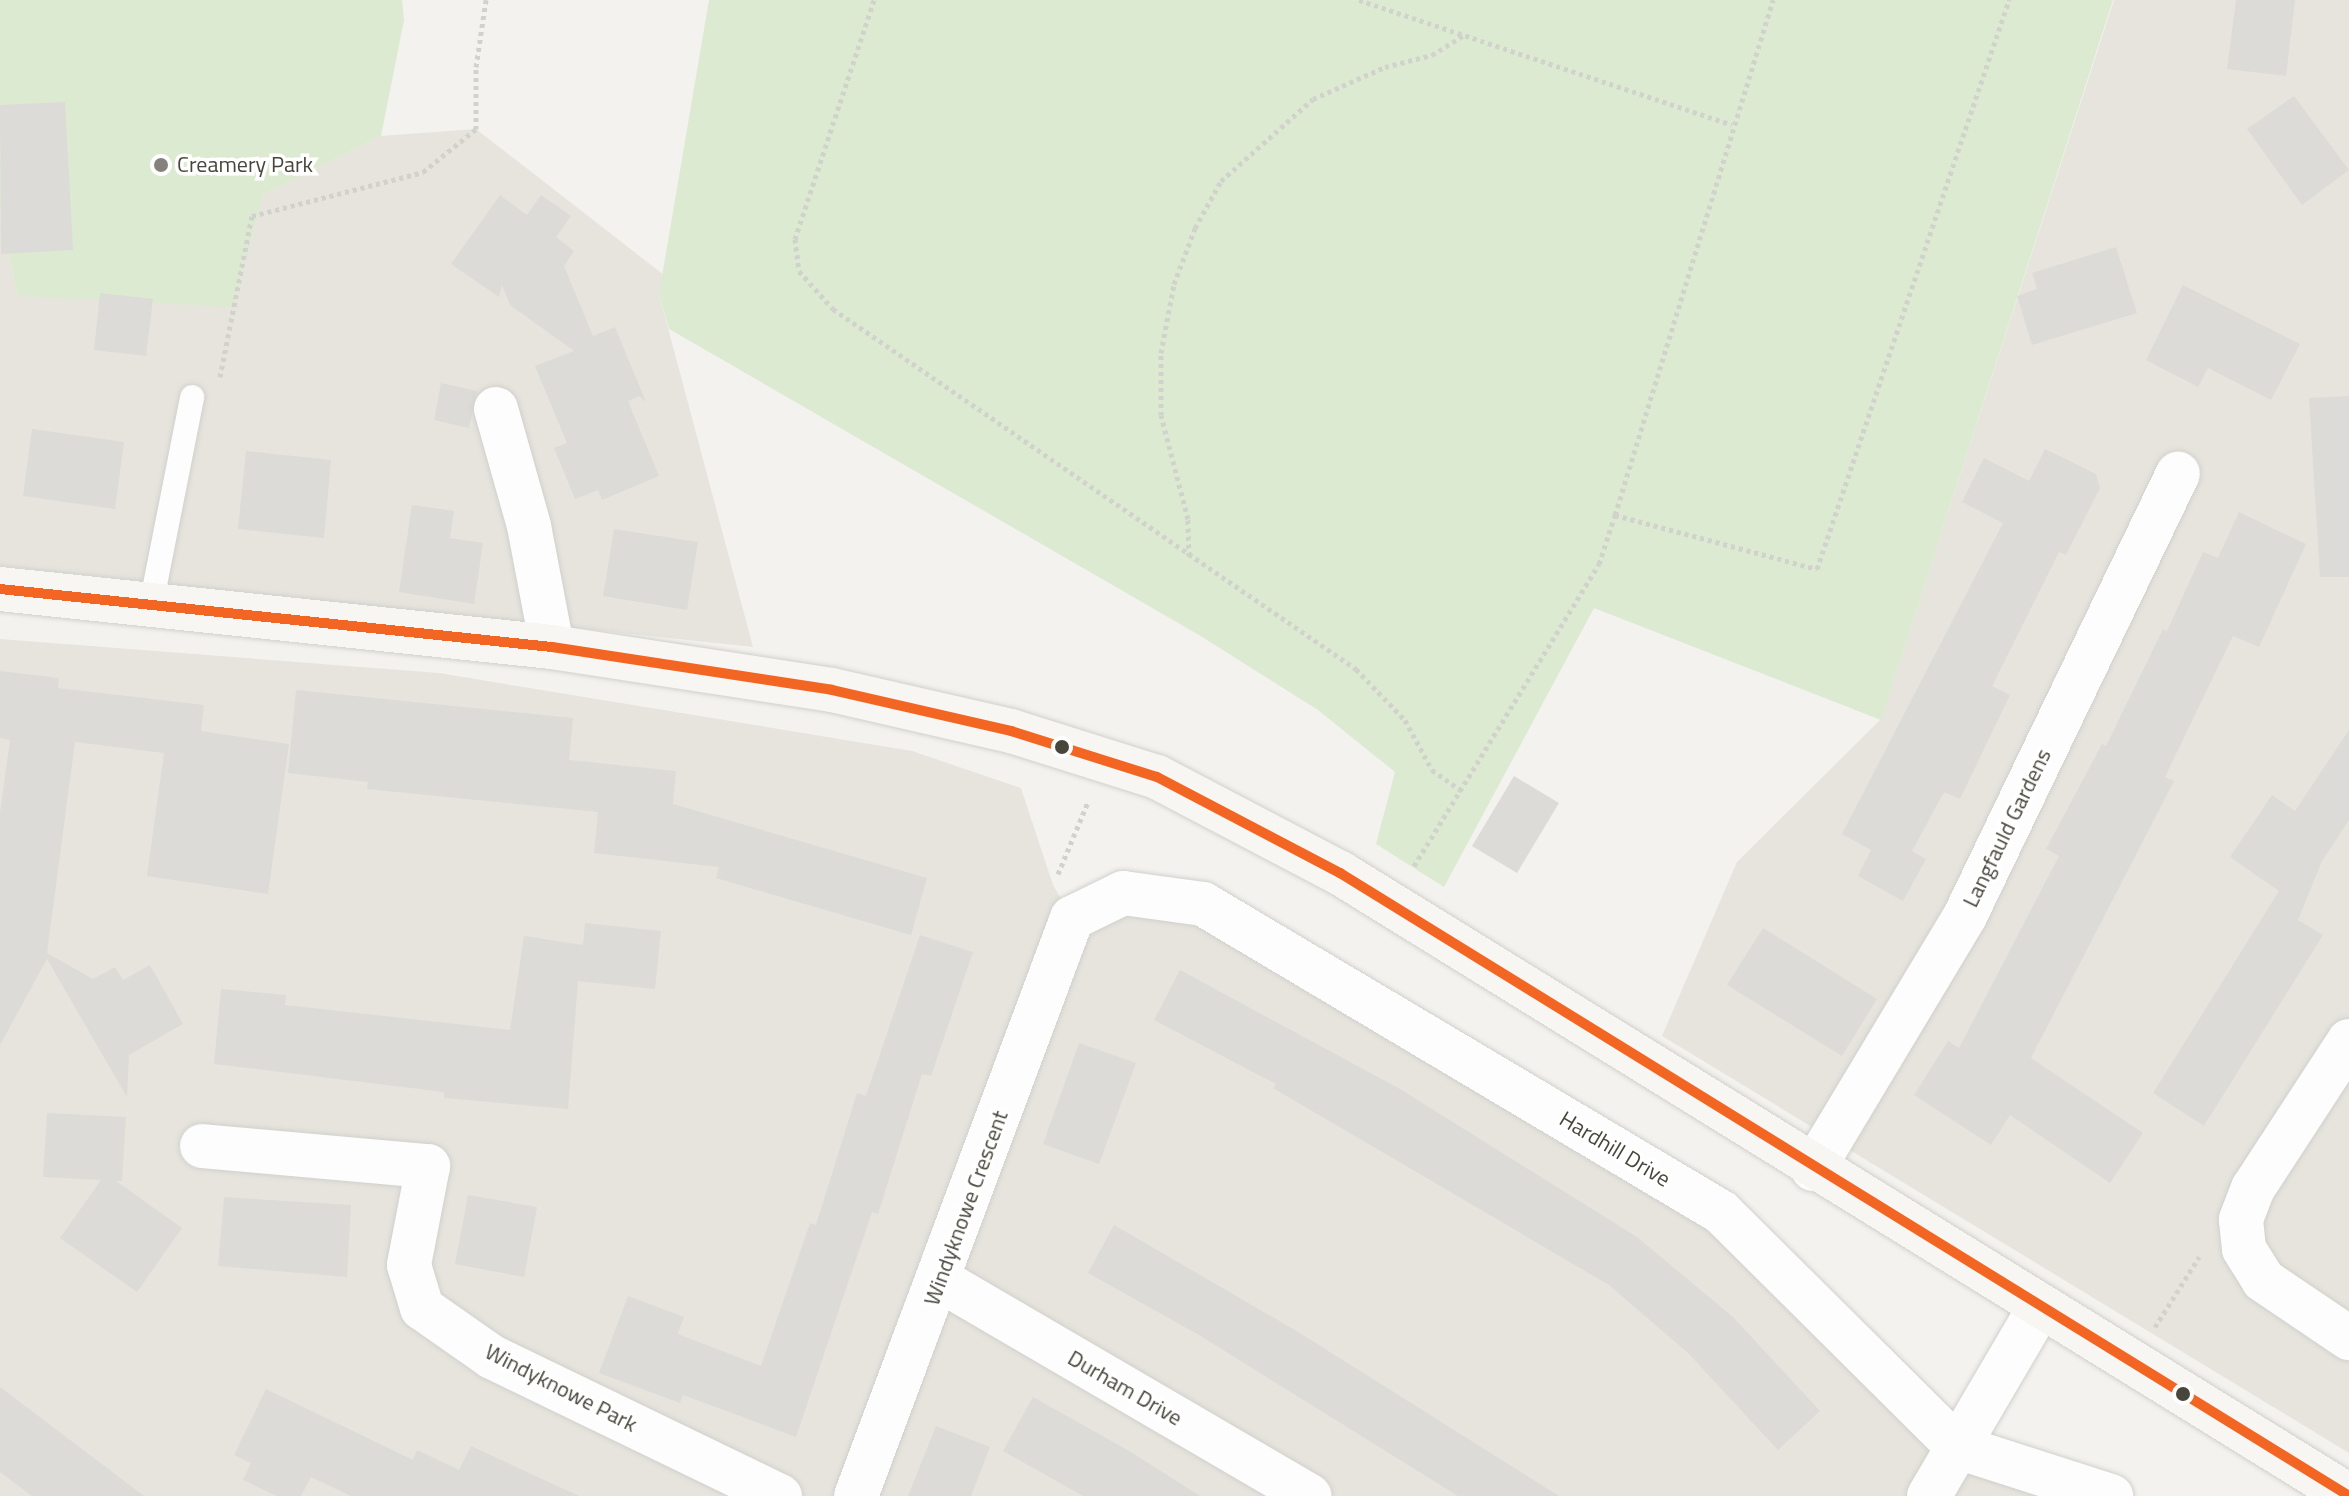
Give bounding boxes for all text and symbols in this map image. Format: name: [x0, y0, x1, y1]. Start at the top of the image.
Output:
place label: Creamery Park: [177, 152, 313, 178]
marker: Creamery Park: [152, 156, 170, 174]
unlabelled marker: [1054, 739, 1070, 755]
street label: Langfauld Gardens: [1957, 745, 2057, 911]
street label: Hardhill Drive: [1555, 1106, 1675, 1192]
street label: Windyknowe Crescent: [918, 1107, 1014, 1309]
street label: Windyknowe Park: [481, 1338, 641, 1438]
street label: Durham Drive: [1063, 1345, 1187, 1431]
unlabelled marker: [2175, 1386, 2191, 1402]

